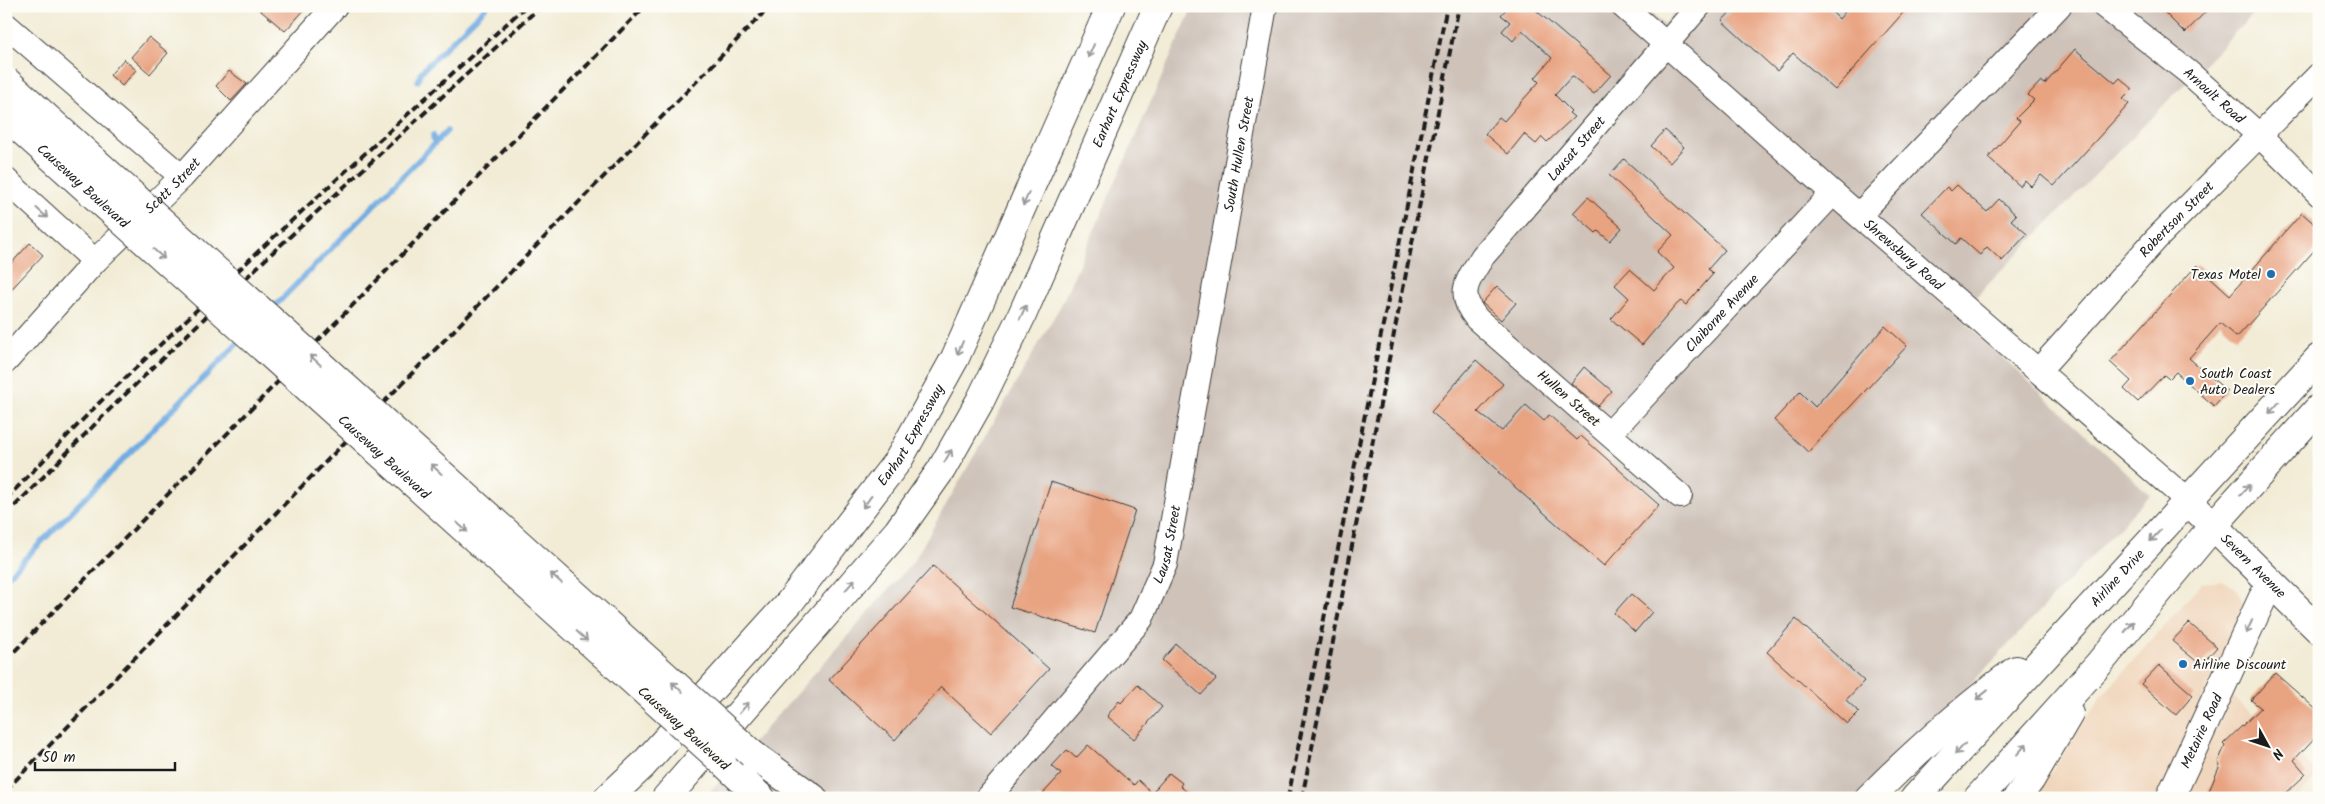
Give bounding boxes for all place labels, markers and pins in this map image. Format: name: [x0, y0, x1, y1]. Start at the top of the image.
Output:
place label: Texas Motel: [2191, 264, 2262, 286]
marker: Texas Motel: [2265, 268, 2277, 280]
place label: South Coast Auto Dealers: [2200, 363, 2275, 401]
marker: South Coast Auto Dealers: [2184, 375, 2196, 387]
place label: Airline Discount: [2193, 654, 2287, 676]
marker: Airline Discount: [2177, 658, 2189, 670]

